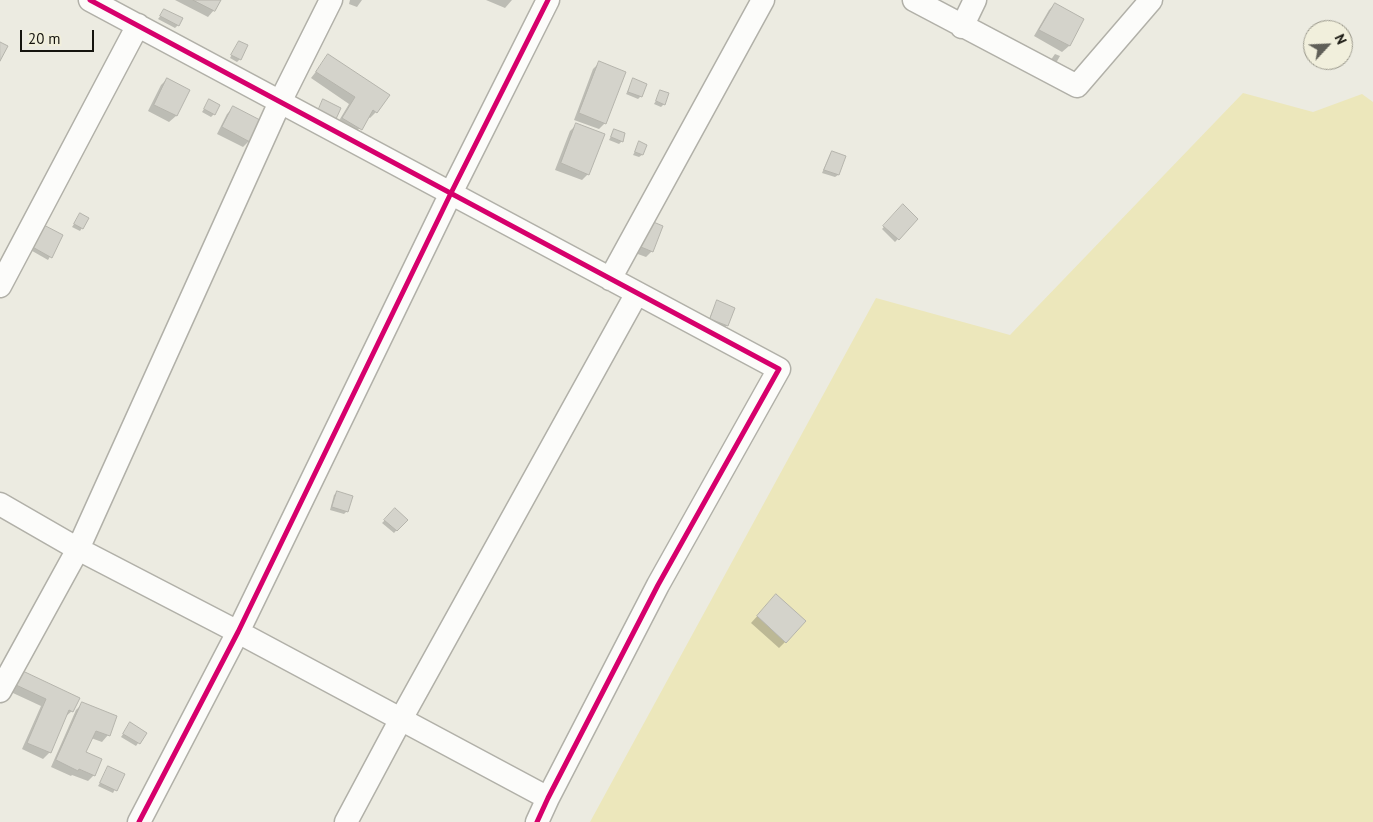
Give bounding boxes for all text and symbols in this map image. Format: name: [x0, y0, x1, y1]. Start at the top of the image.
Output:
scale bar: [22, 20, 96, 52]
north arrow: [1303, 20, 1353, 70]
text: 20 m: [28, 29, 61, 48]
text: N: [1331, 31, 1351, 47]

